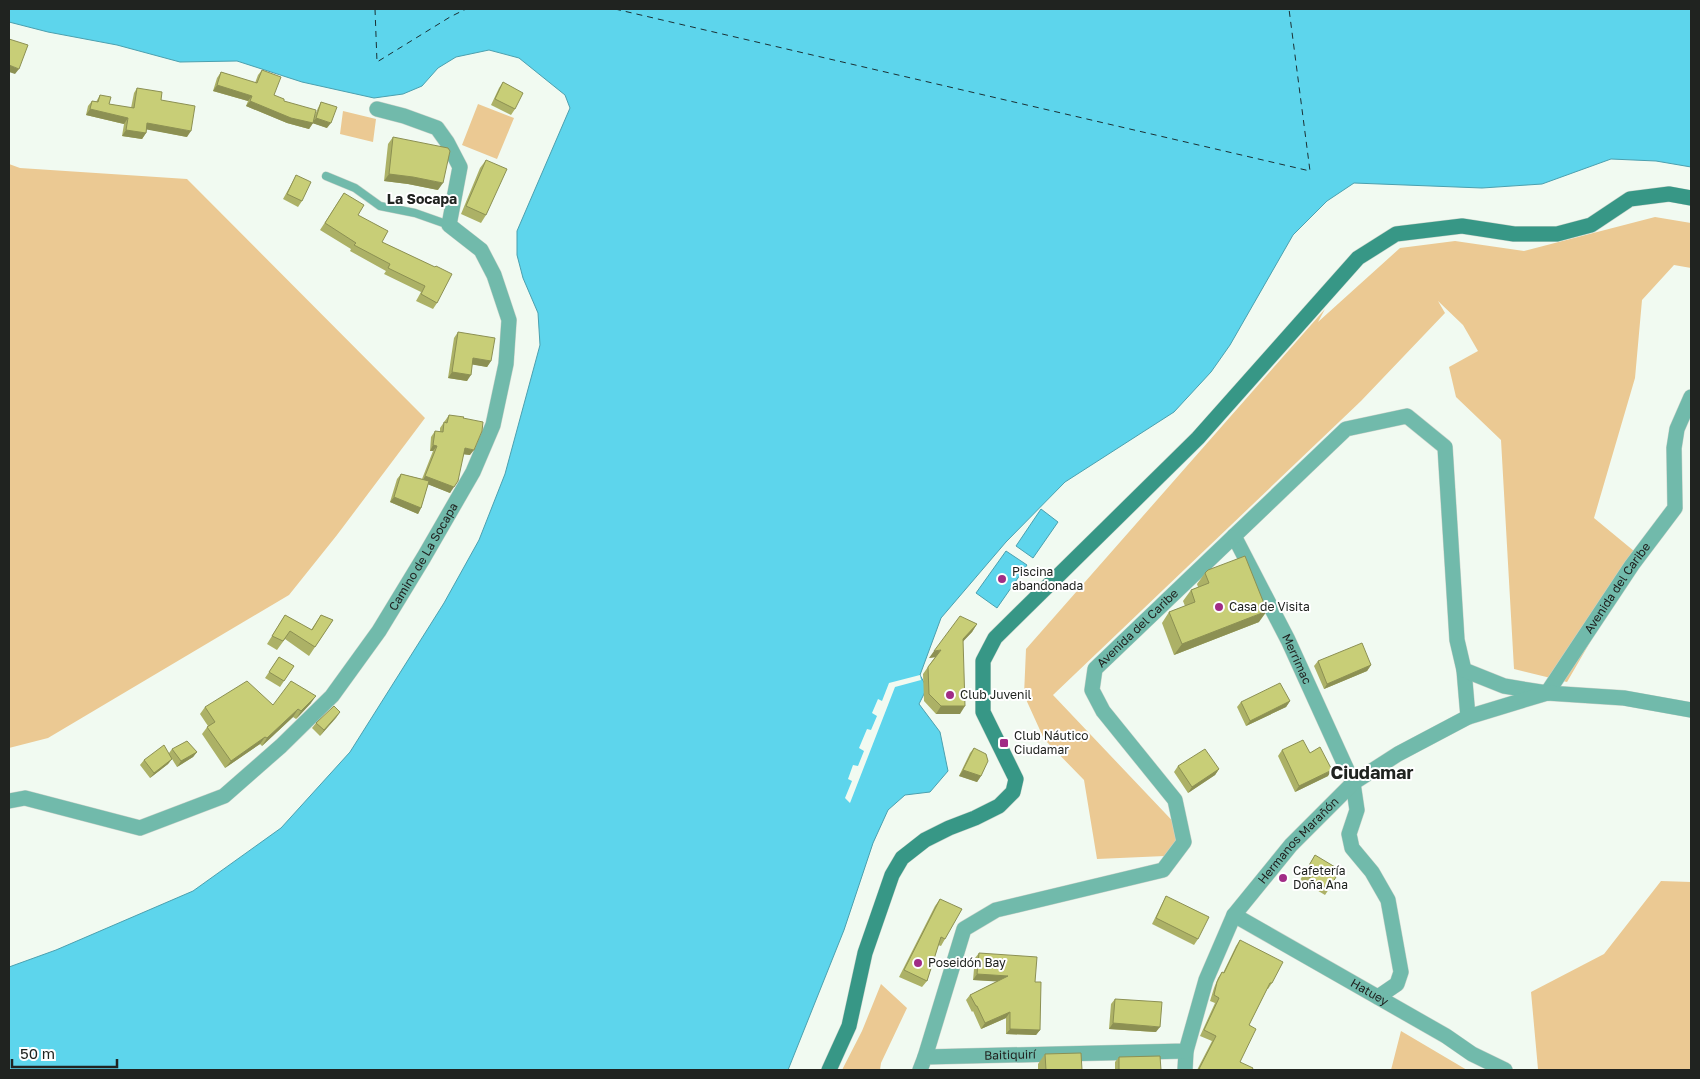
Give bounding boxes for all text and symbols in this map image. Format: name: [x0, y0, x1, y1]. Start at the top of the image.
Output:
district label: La Socapa: [387, 190, 457, 207]
street label: Camino de La Socapa: [385, 500, 461, 613]
street label: Avenida del Caribe: [1581, 539, 1653, 636]
place label: Piscina abandonada: [1012, 564, 1083, 593]
marker: Piscina abandonada: [996, 573, 1008, 585]
street label: Avenida del Caribe: [1093, 586, 1181, 670]
place label: Casa de Visita: [1229, 599, 1310, 614]
marker: Casa de Visita: [1213, 601, 1225, 613]
street label: Merrimac: [1279, 631, 1315, 687]
place label: Club Juvenil: [960, 687, 1032, 702]
marker: Club Juvenil: [944, 689, 956, 701]
place label: Club Náutico Ciudamar: [1014, 728, 1089, 757]
marker: Club Náutico Ciudamar: [998, 737, 1010, 749]
district label: Ciudamar: [1330, 761, 1414, 783]
street label: Hermanos Marañón: [1254, 794, 1342, 887]
place label: Cafetería Doña Ana: [1293, 863, 1348, 892]
marker: Cafetería Doña Ana: [1277, 872, 1289, 884]
place label: Poseidón Bay: [928, 955, 1006, 970]
marker: Poseidón Bay: [912, 957, 924, 969]
street label: Hatuey: [1348, 975, 1392, 1009]
scale bar: [12, 1036, 118, 1068]
text: 50 m: [20, 1044, 55, 1062]
street label: Baitiquirí: [984, 1046, 1037, 1063]

